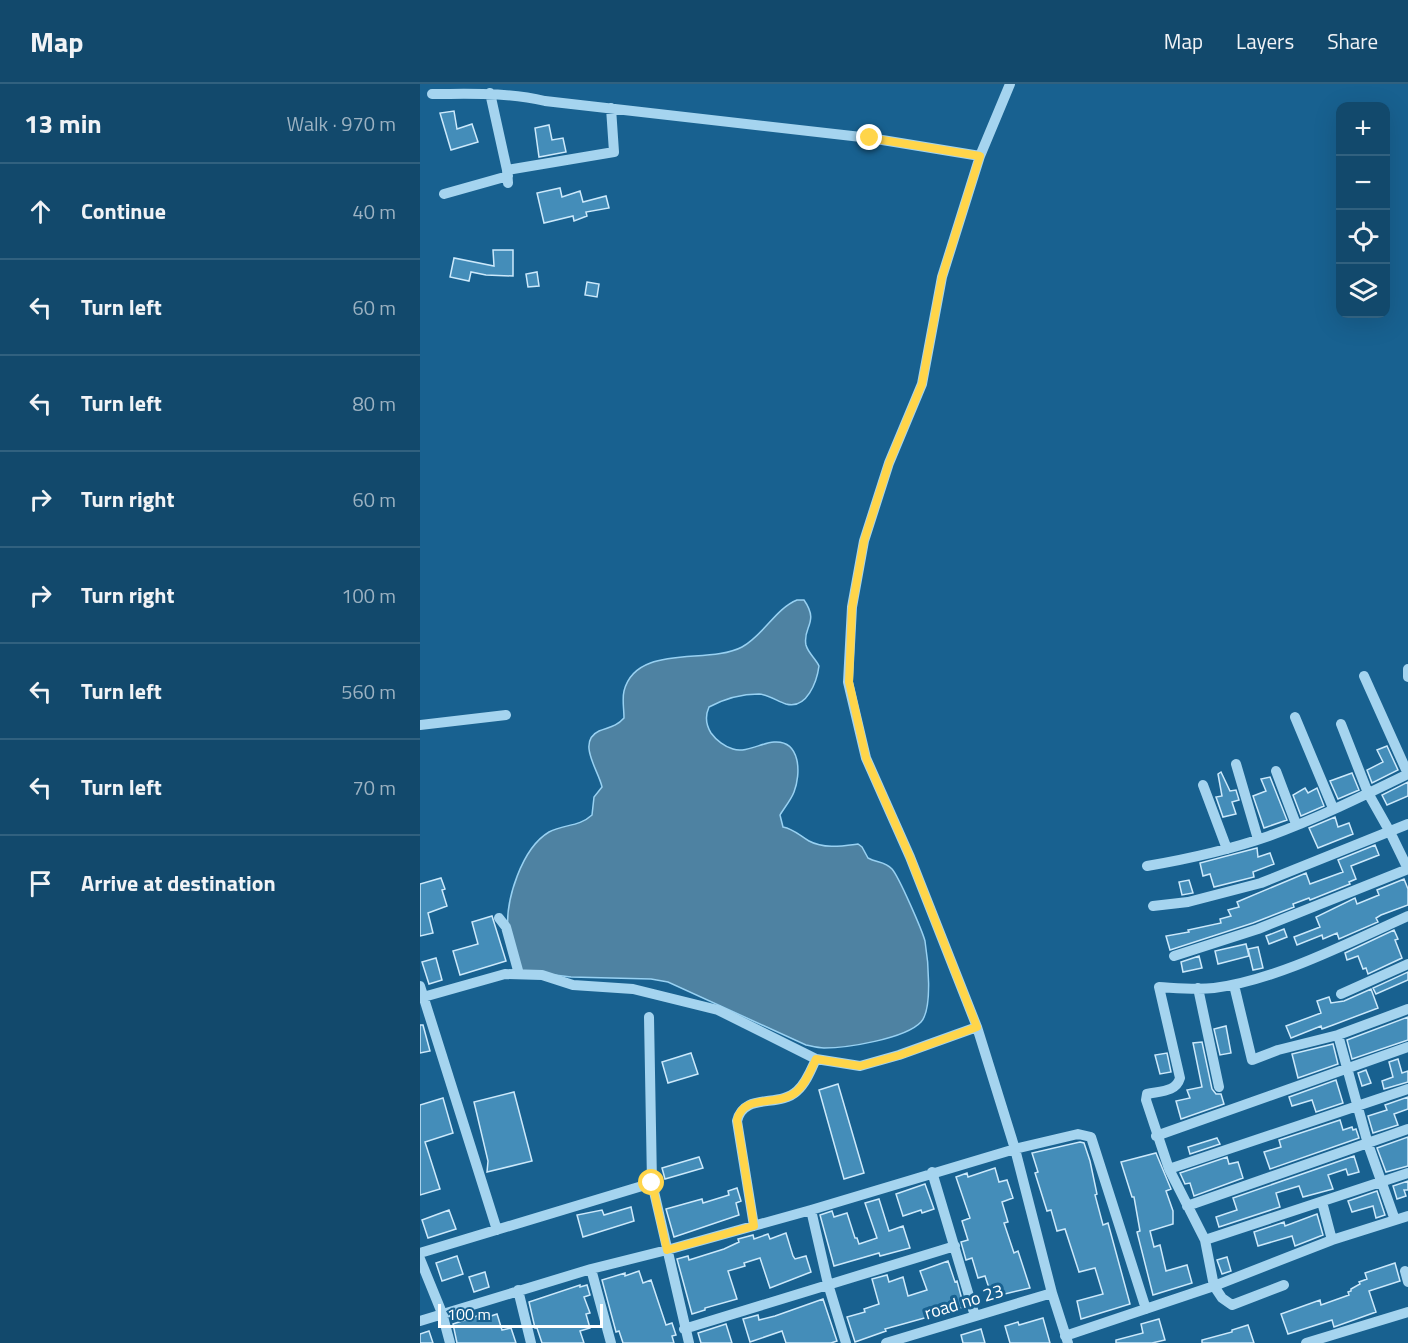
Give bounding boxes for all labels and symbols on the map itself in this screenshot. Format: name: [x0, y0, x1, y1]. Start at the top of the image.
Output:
route end: [856, 124, 882, 150]
route start: [638, 1169, 664, 1195]
street label: road no 23: [921, 1277, 1007, 1326]
scale bar: [438, 1301, 603, 1328]

